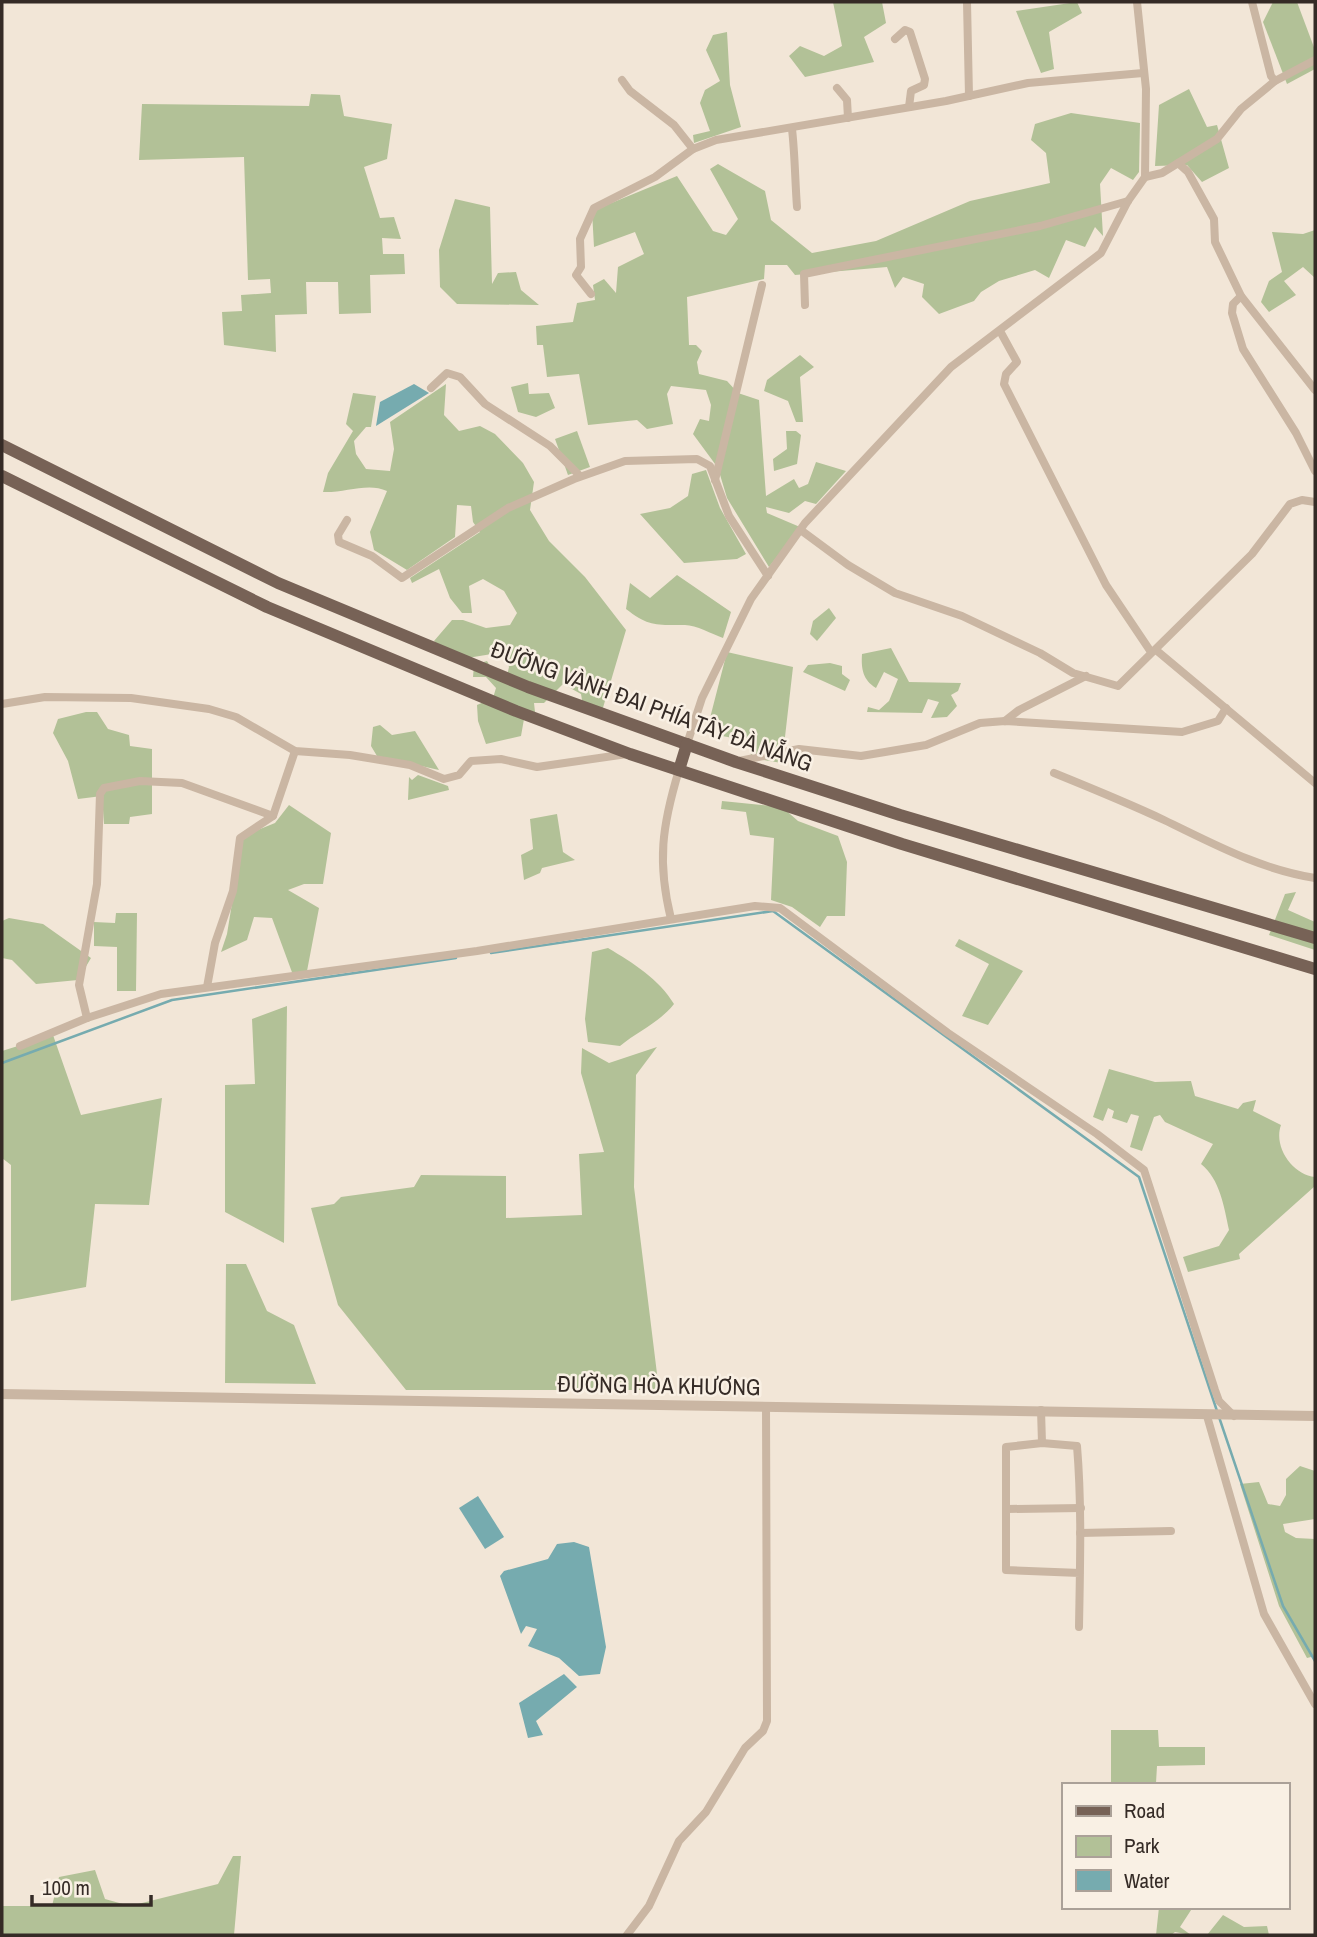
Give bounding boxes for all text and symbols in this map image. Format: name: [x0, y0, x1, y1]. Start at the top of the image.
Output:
street label: ĐƯỜNG VÀNH ĐAI PHÍA TÂY ĐÀ NẴNG: [487, 633, 817, 779]
street label: ĐƯỜNG HÒA KHƯƠNG: [557, 1368, 761, 1402]
legend: [1062, 1783, 1289, 1909]
text: Road: [1124, 1796, 1165, 1825]
text: Park: [1124, 1831, 1160, 1860]
scale bar: [32, 1864, 150, 1908]
text: Water: [1124, 1866, 1170, 1895]
text: 100 m: [42, 1873, 90, 1902]

